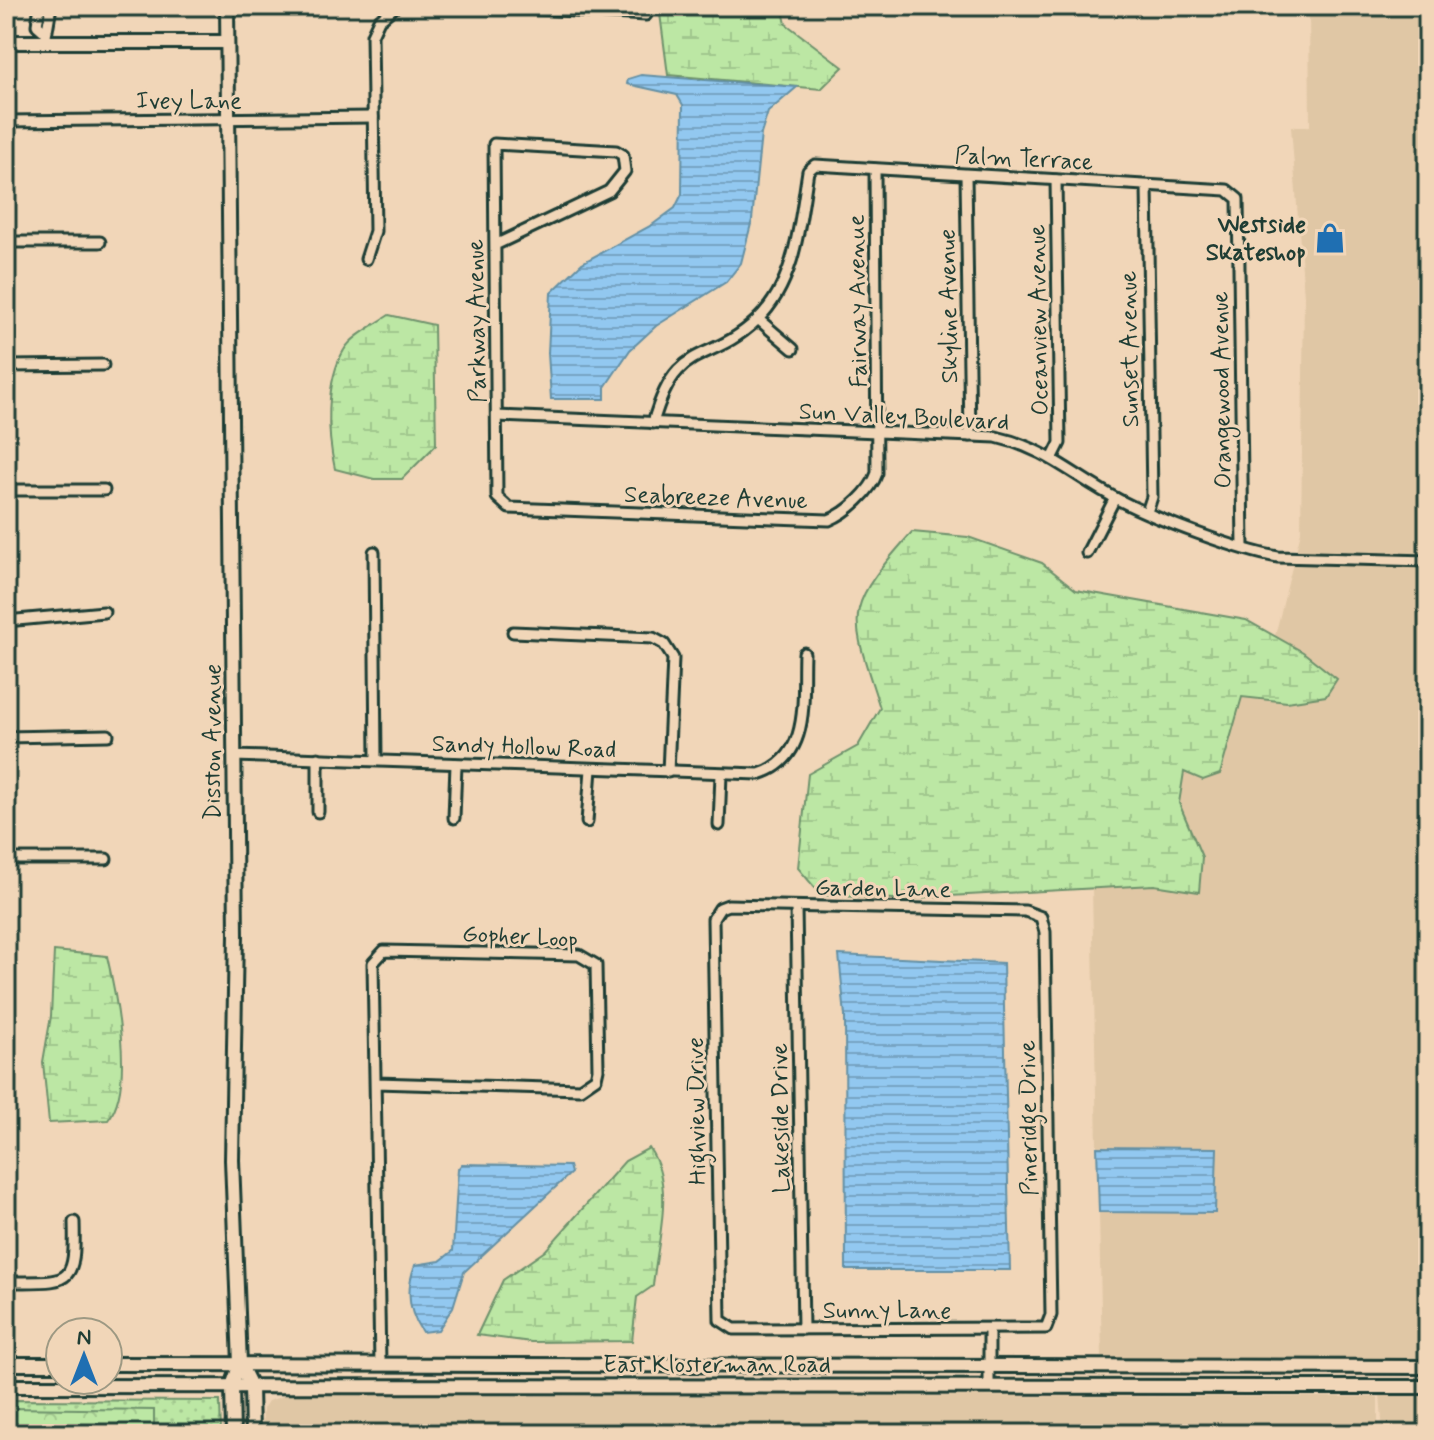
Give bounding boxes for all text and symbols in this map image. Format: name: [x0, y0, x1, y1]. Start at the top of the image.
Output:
street label: Ivey Lane: [136, 86, 242, 117]
street label: Palm Terrace: [954, 140, 1094, 179]
place label: Westside Skateshop: [1206, 210, 1306, 269]
street label: Fairway Avenue: [841, 214, 876, 388]
shop icon: Westside Skateshop: [1313, 221, 1347, 255]
street label: Oceanview Avenue: [1022, 224, 1057, 416]
street label: Skyline Avenue: [933, 228, 966, 384]
street label: Parkway Avenue: [461, 239, 494, 403]
street label: Sunset Avenue: [1114, 270, 1147, 428]
street label: Orangewood Avenue: [1205, 291, 1242, 489]
street label: Sun Valley Boulevard: [798, 397, 1010, 438]
street label: Seabreeze Avenue: [624, 480, 808, 517]
street label: Disston Avenue: [198, 664, 229, 820]
street label: Sandy Hollow Road: [431, 729, 617, 766]
street label: Garden Lane: [815, 873, 952, 906]
street label: Gopher Loop: [461, 919, 579, 956]
street label: Highview Drive: [681, 1037, 717, 1185]
street label: Pineridge Drive: [1013, 1040, 1049, 1196]
street label: Lakeside Drive: [765, 1043, 798, 1193]
street label: Sunny Lane: [823, 1296, 951, 1327]
north arrow: [44, 1316, 124, 1396]
text: N: [77, 1324, 91, 1352]
street label: East Klosterman Road: [603, 1350, 831, 1381]

